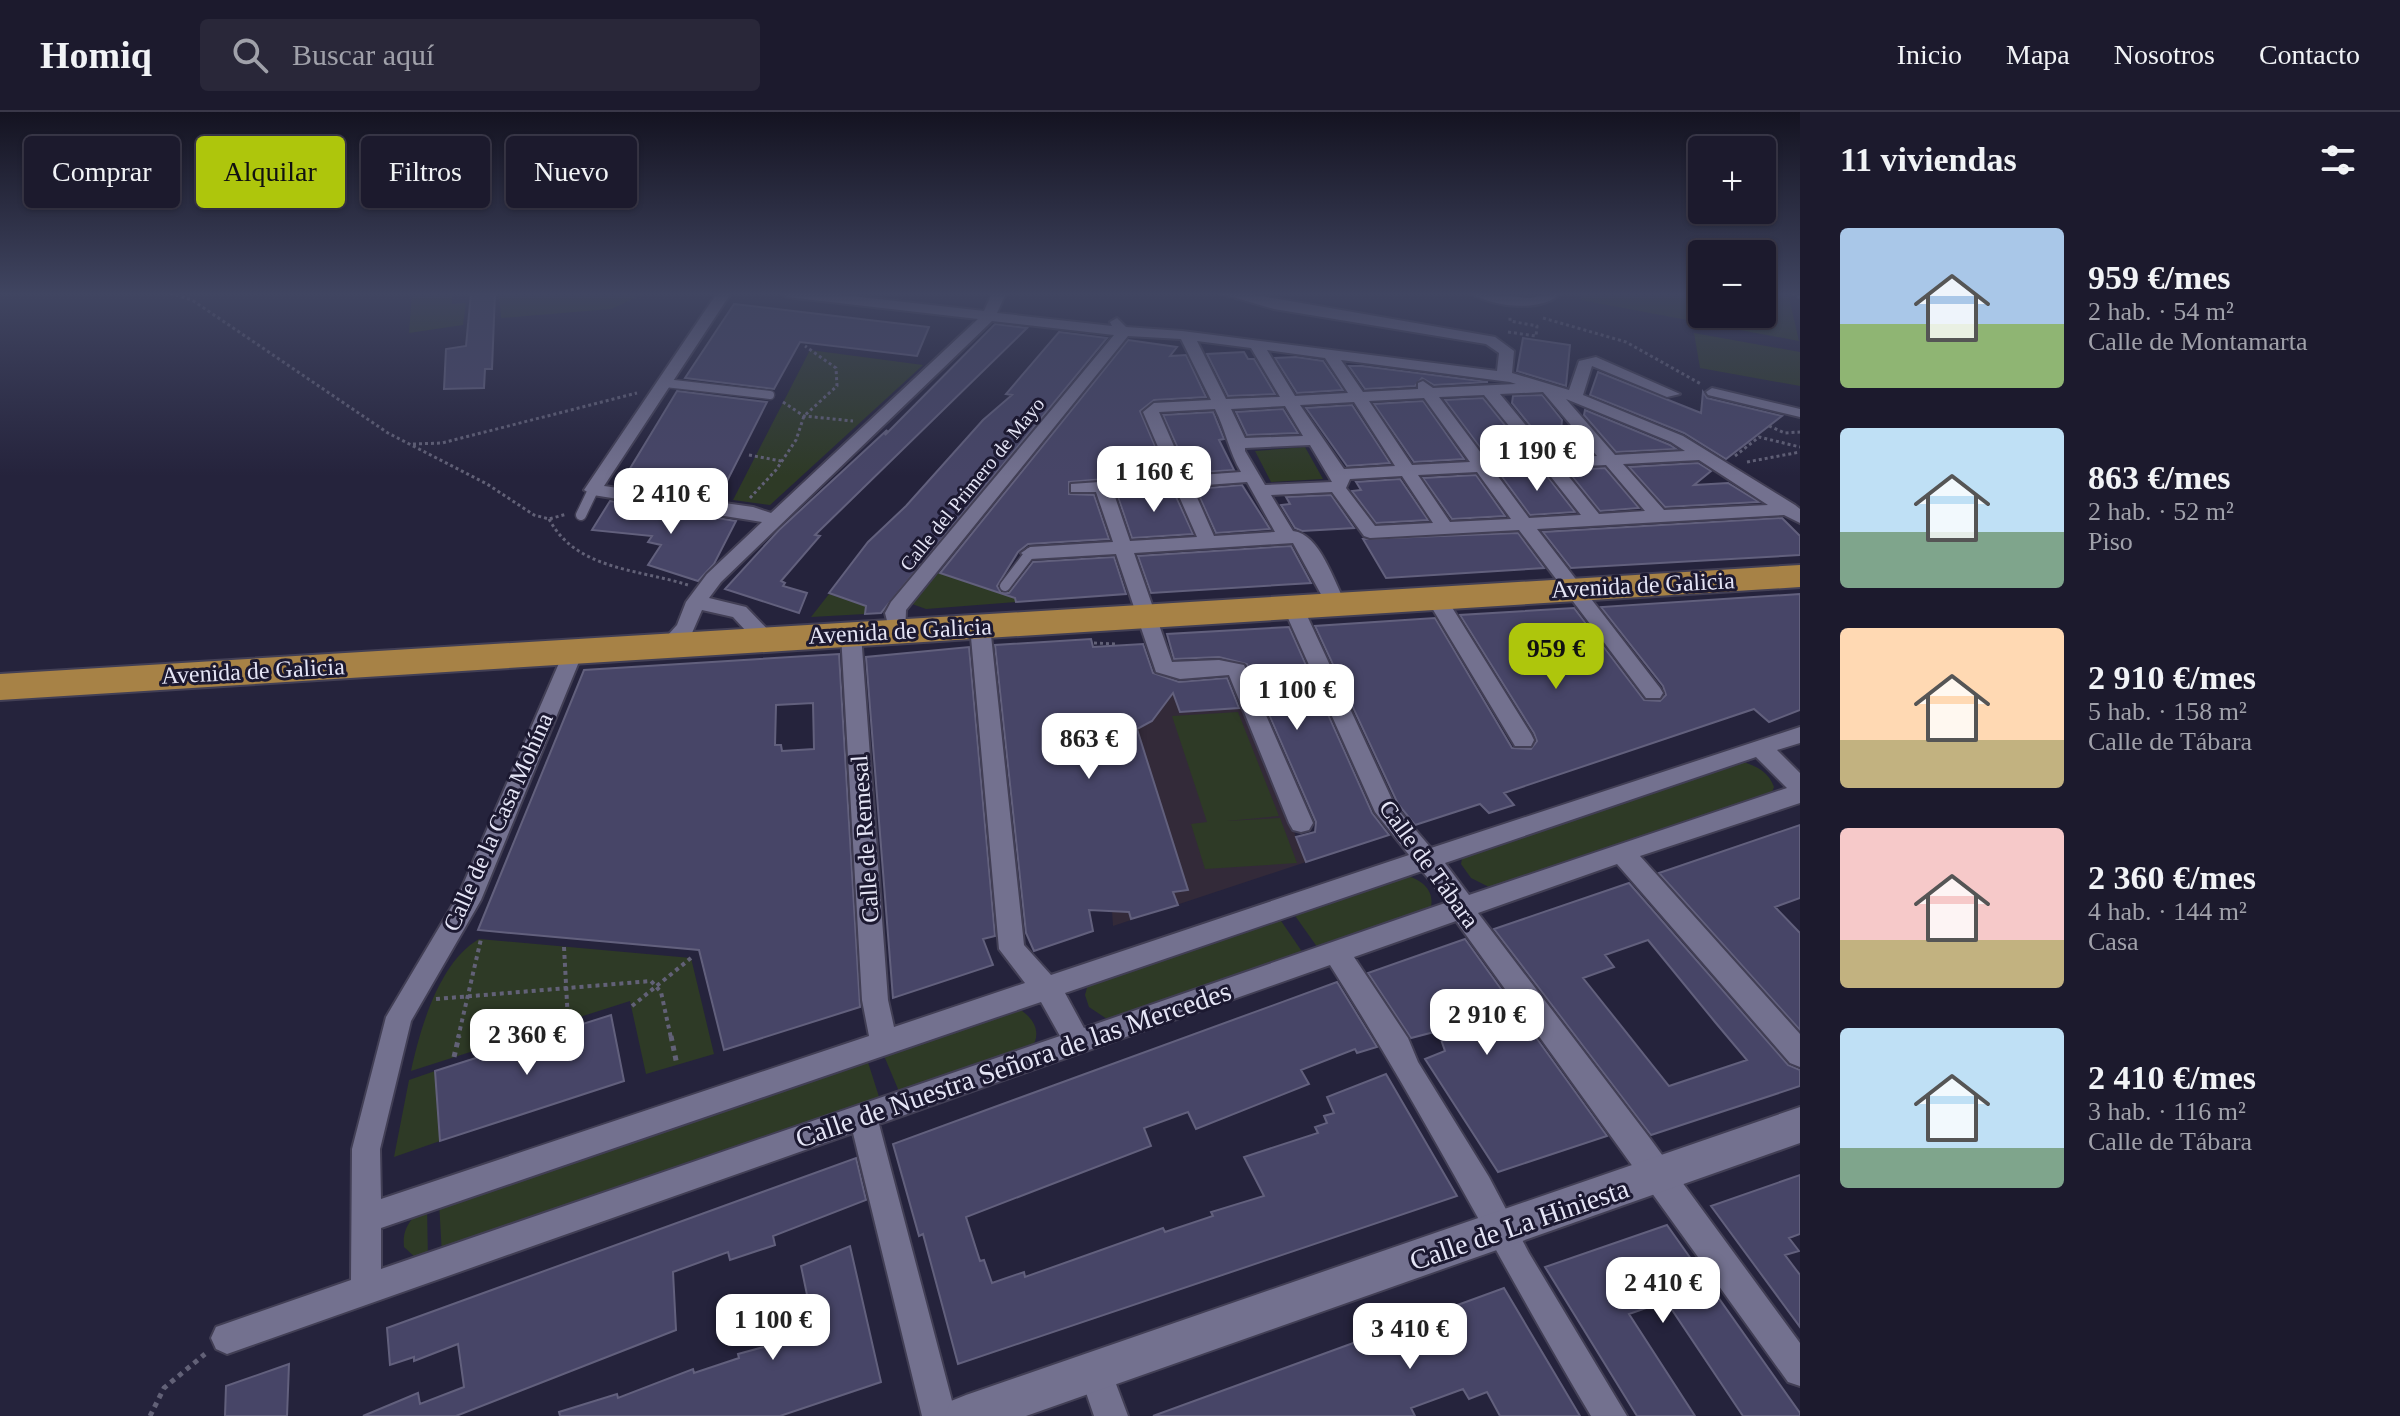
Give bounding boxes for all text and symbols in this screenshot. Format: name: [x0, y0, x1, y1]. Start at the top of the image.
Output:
search box: [200, 19, 760, 91]
icon: search: [228, 33, 272, 77]
text: Homiq: [40, 34, 152, 76]
text: Buscar aquí: [292, 38, 434, 71]
text: Inicio: [1897, 39, 1962, 70]
text: Mapa: [2006, 39, 2070, 70]
text: Nosotros: [2114, 39, 2215, 70]
text: Contacto: [2259, 39, 2360, 70]
chip: Comprar: [24, 136, 180, 208]
chip: Alquilar: [196, 136, 345, 208]
chip: Filtros: [361, 136, 490, 208]
chip: Nuevo: [506, 136, 637, 208]
map controls: [1688, 136, 1776, 328]
button: +: [1688, 136, 1776, 224]
icon: filters: [2316, 138, 2360, 182]
text: 11 viviendas: [1840, 141, 2017, 178]
button: −: [1688, 240, 1776, 328]
text: 959 €/mes: [2088, 259, 2231, 296]
icon: home: [1904, 260, 2000, 356]
text: 2 hab. · 54 m²: [2088, 297, 2234, 326]
text: Calle de Montamarta: [2088, 327, 2307, 356]
street label: Calle del Primero de Mayo: [895, 393, 1049, 576]
pin: 1 190 €: [1463, 425, 1611, 493]
text: 1 190 €: [1498, 436, 1576, 465]
pin: 1 160 €: [1080, 446, 1228, 514]
text: 1 160 €: [1115, 457, 1193, 486]
text: 863 €/mes: [2088, 459, 2231, 496]
icon: home: [1904, 460, 2000, 556]
pin: 2 410 €: [597, 468, 745, 536]
text: 2 410 €: [632, 479, 710, 508]
text: 2 hab. · 52 m²: [2088, 497, 2234, 526]
text: Piso: [2088, 527, 2133, 556]
street label: Avenida de Galicia: [1551, 567, 1736, 603]
street label: Avenida de Galicia: [808, 613, 993, 649]
pin: 959 €: [1500, 623, 1612, 691]
text: 959 €: [1527, 634, 1585, 663]
street label: Avenida de Galicia: [161, 653, 346, 689]
text: 2 910 €/mes: [2088, 659, 2256, 696]
icon: home: [1904, 660, 2000, 756]
pin: 1 100 €: [1223, 664, 1371, 732]
text: 1 100 €: [1258, 675, 1336, 704]
text: 5 hab. · 158 m²: [2088, 697, 2247, 726]
street label: Calle de la Casa Mohína: [438, 709, 558, 935]
pin: 863 €: [1033, 713, 1145, 781]
text: 863 €: [1060, 724, 1118, 753]
text: Calle de Tábara: [2088, 727, 2252, 756]
street label: Calle de Remesal: [846, 754, 884, 924]
street label: Calle de Tábara: [1374, 795, 1484, 933]
text: 2 360 €/mes: [2088, 859, 2256, 896]
icon: home: [1904, 860, 2000, 956]
text: 4 hab. · 144 m²: [2088, 897, 2247, 926]
text: Casa: [2088, 927, 2139, 956]
street label: Calle de Nuestra Señora de las Mercedes: [791, 975, 1235, 1154]
pin: 2 910 €: [1413, 989, 1561, 1057]
text: 2 910 €: [1448, 1000, 1526, 1029]
pin: 2 360 €: [453, 1009, 601, 1077]
text: 2 360 €: [488, 1020, 566, 1049]
text: 2 410 €/mes: [2088, 1059, 2256, 1096]
icon: home: [1904, 1060, 2000, 1156]
text: 3 hab. · 116 m²: [2088, 1097, 2246, 1126]
text: Calle de Tábara: [2088, 1127, 2252, 1156]
street label: Calle de La Hiniesta: [1406, 1172, 1633, 1276]
pin: 2 410 €: [1589, 1257, 1737, 1325]
text: 2 410 €: [1624, 1268, 1702, 1297]
pin: 1 100 €: [699, 1294, 847, 1362]
pin: 3 410 €: [1336, 1303, 1484, 1371]
text: 1 100 €: [734, 1305, 812, 1334]
text: 3 410 €: [1371, 1314, 1449, 1343]

